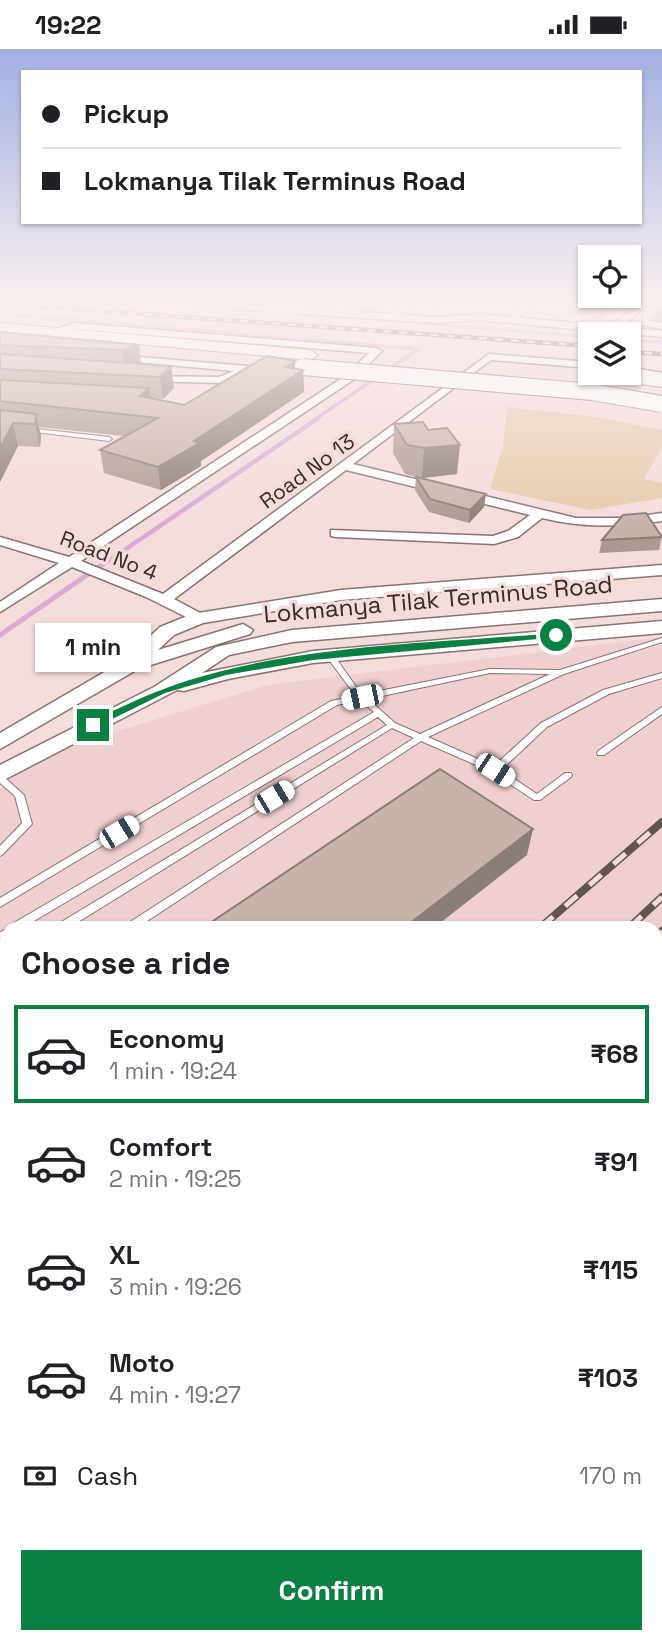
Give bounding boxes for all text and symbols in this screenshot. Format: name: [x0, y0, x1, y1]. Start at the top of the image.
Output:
text: 19:22: [35, 8, 101, 42]
text: Pickup: [84, 97, 169, 131]
text: Lokmanya Tilak Terminus Road: [84, 164, 466, 198]
map controls: [578, 245, 641, 385]
button: locate: [578, 245, 641, 308]
button: layers: [578, 322, 641, 385]
street label: Road No 13: [254, 428, 360, 514]
street label: Road No 4: [56, 524, 162, 586]
street label: Lokmanya Tilak Terminus Road: [262, 568, 614, 630]
route start: [540, 619, 572, 651]
callout: 1 min: [35, 623, 151, 673]
text: 1 min: [65, 632, 121, 662]
car: [340, 682, 385, 712]
route end: [77, 709, 109, 741]
car: [472, 750, 519, 790]
car: [251, 777, 298, 817]
car: [96, 812, 143, 852]
text: Choose a ride: [21, 943, 231, 983]
text: Economy: [109, 1022, 225, 1056]
icon: car: [25, 1023, 88, 1086]
text: ₹68: [590, 1037, 638, 1071]
text: 1 min · 19:24: [109, 1056, 237, 1086]
text: Comfort: [109, 1130, 212, 1164]
icon: car: [25, 1131, 88, 1194]
text: ₹91: [594, 1145, 638, 1179]
text: 2 min · 19:25: [109, 1164, 242, 1194]
text: XL: [109, 1238, 140, 1272]
icon: car: [25, 1239, 88, 1302]
text: ₹115: [583, 1253, 638, 1287]
text: 3 min · 19:26: [109, 1272, 242, 1302]
text: Moto: [109, 1346, 175, 1380]
icon: car: [25, 1347, 88, 1410]
text: ₹103: [577, 1361, 638, 1395]
text: 4 min · 19:27: [109, 1380, 241, 1410]
icon: cash: [21, 1457, 59, 1495]
text: Cash: [77, 1459, 138, 1493]
text: 170 m: [579, 1461, 642, 1491]
button: Confirm: [21, 1550, 642, 1630]

